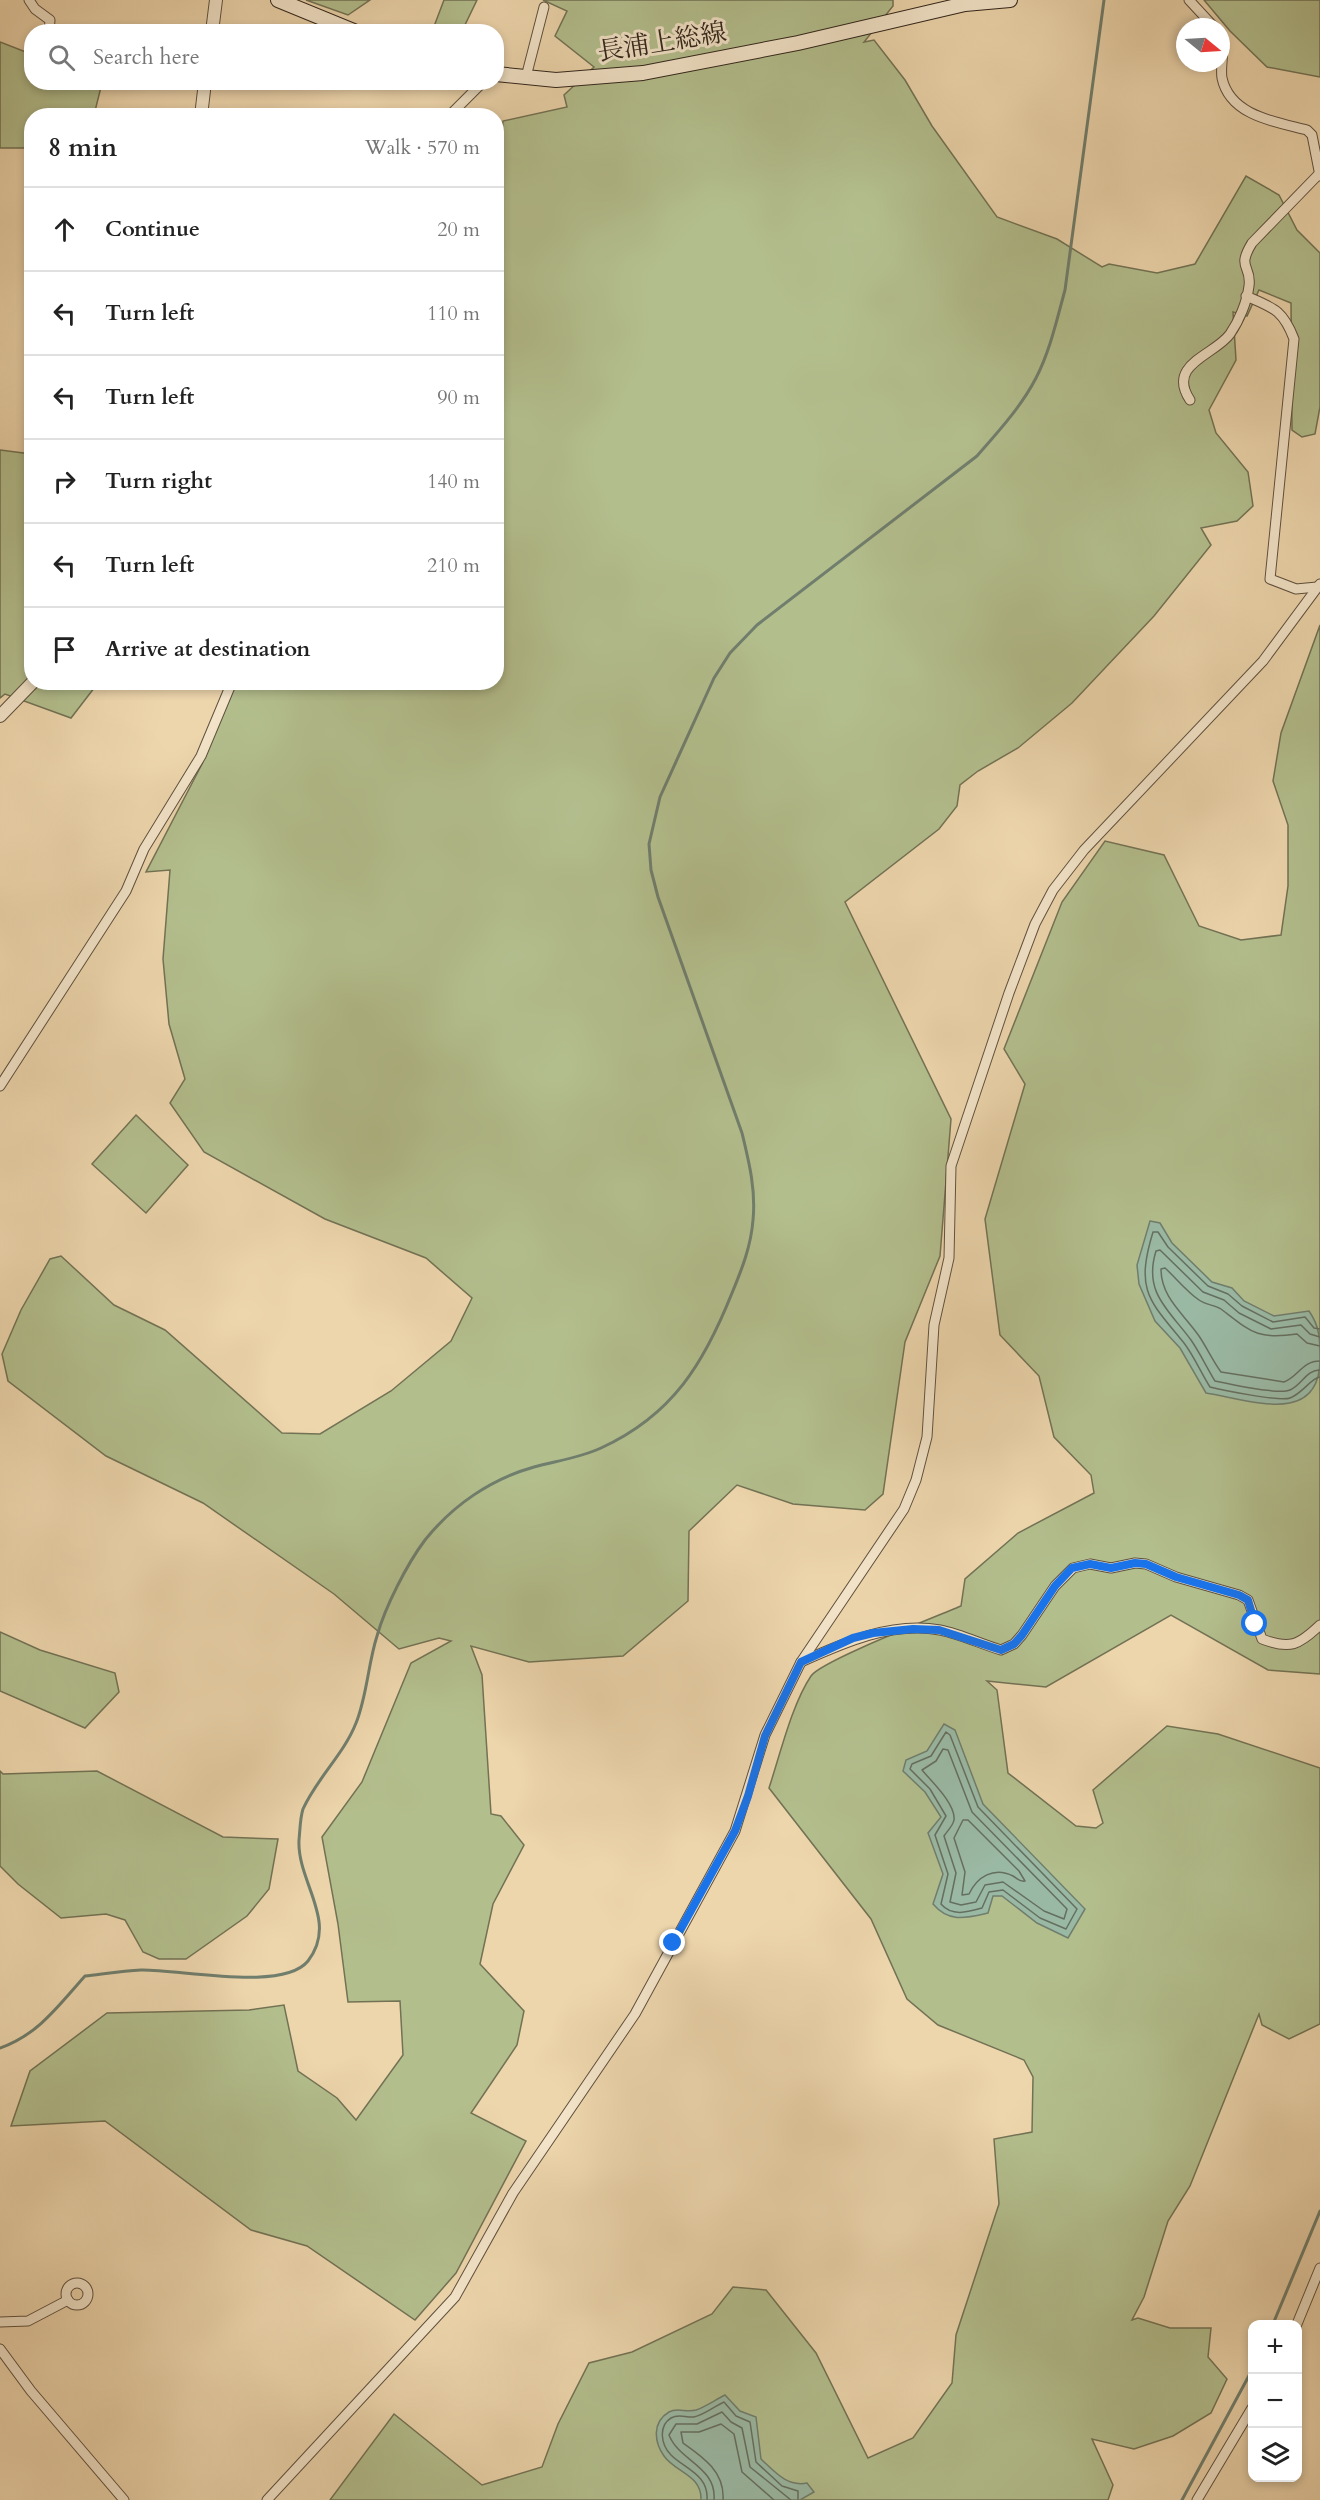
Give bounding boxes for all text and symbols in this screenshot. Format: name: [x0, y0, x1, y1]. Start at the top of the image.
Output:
street label: 長浦上総線: [595, 15, 729, 69]
north arrow: [1176, 18, 1230, 72]
search box: [24, 24, 504, 90]
icon: search: [45, 41, 78, 74]
text: Search here: [93, 42, 200, 72]
text: 8 min: [48, 130, 117, 165]
text: Walk · 570 m: [365, 134, 480, 161]
icon: ahead: [48, 213, 81, 246]
text: Continue: [105, 214, 200, 244]
text: 20 m: [437, 216, 480, 243]
icon: left: [48, 297, 81, 330]
text: Turn left: [105, 298, 194, 328]
text: 110 m: [427, 300, 480, 327]
icon: left: [48, 381, 81, 414]
text: Turn left: [105, 382, 194, 412]
text: 90 m: [437, 384, 480, 411]
icon: right: [48, 465, 81, 498]
text: Turn right: [105, 466, 212, 496]
text: 140 m: [427, 468, 480, 495]
icon: left: [48, 549, 81, 582]
text: Turn left: [105, 550, 194, 580]
text: 210 m: [427, 552, 480, 579]
icon: arrive: [48, 633, 81, 666]
text: Arrive at destination: [105, 634, 310, 664]
route start: [1241, 1610, 1267, 1636]
route end: [659, 1929, 685, 1955]
map controls: [1248, 2320, 1302, 2482]
button: +: [1248, 2320, 1302, 2374]
button: −: [1248, 2374, 1302, 2428]
button: layers: [1248, 2428, 1302, 2482]

